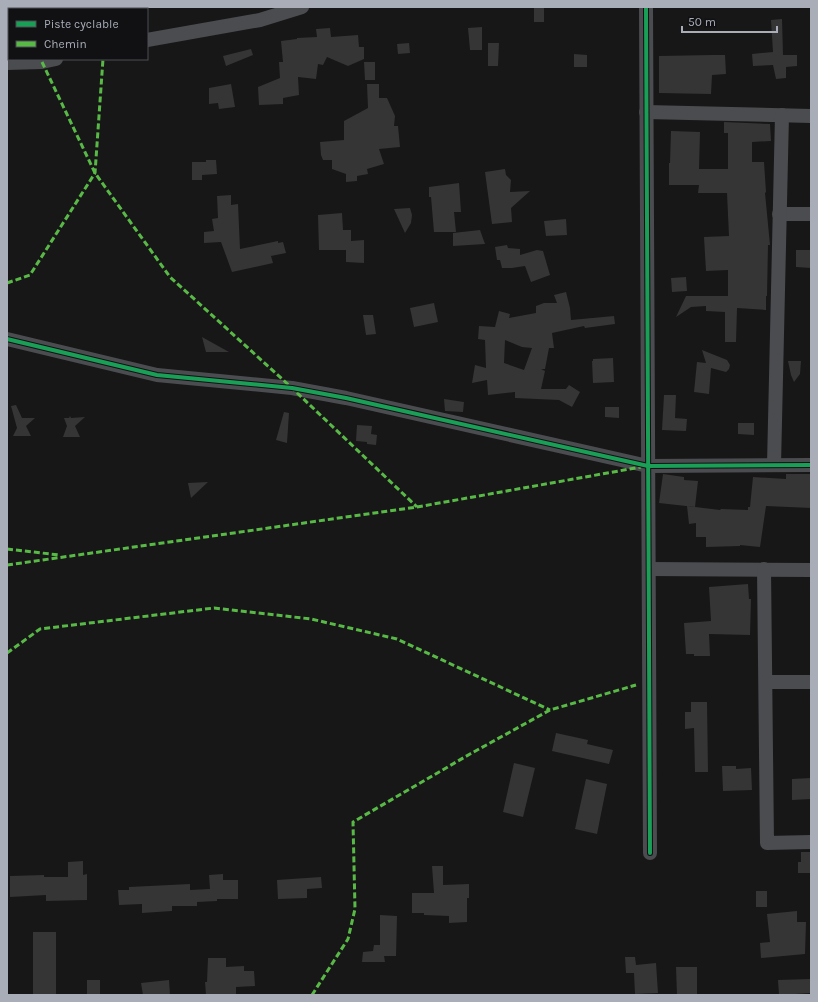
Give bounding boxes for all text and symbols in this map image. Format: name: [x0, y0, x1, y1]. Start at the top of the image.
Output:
legend: [8, 8, 148, 60]
scale bar: [682, 8, 777, 34]
text: 50 m: [688, 15, 716, 29]
text: Piste cyclable: [44, 17, 119, 31]
text: Chemin: [44, 37, 87, 51]

